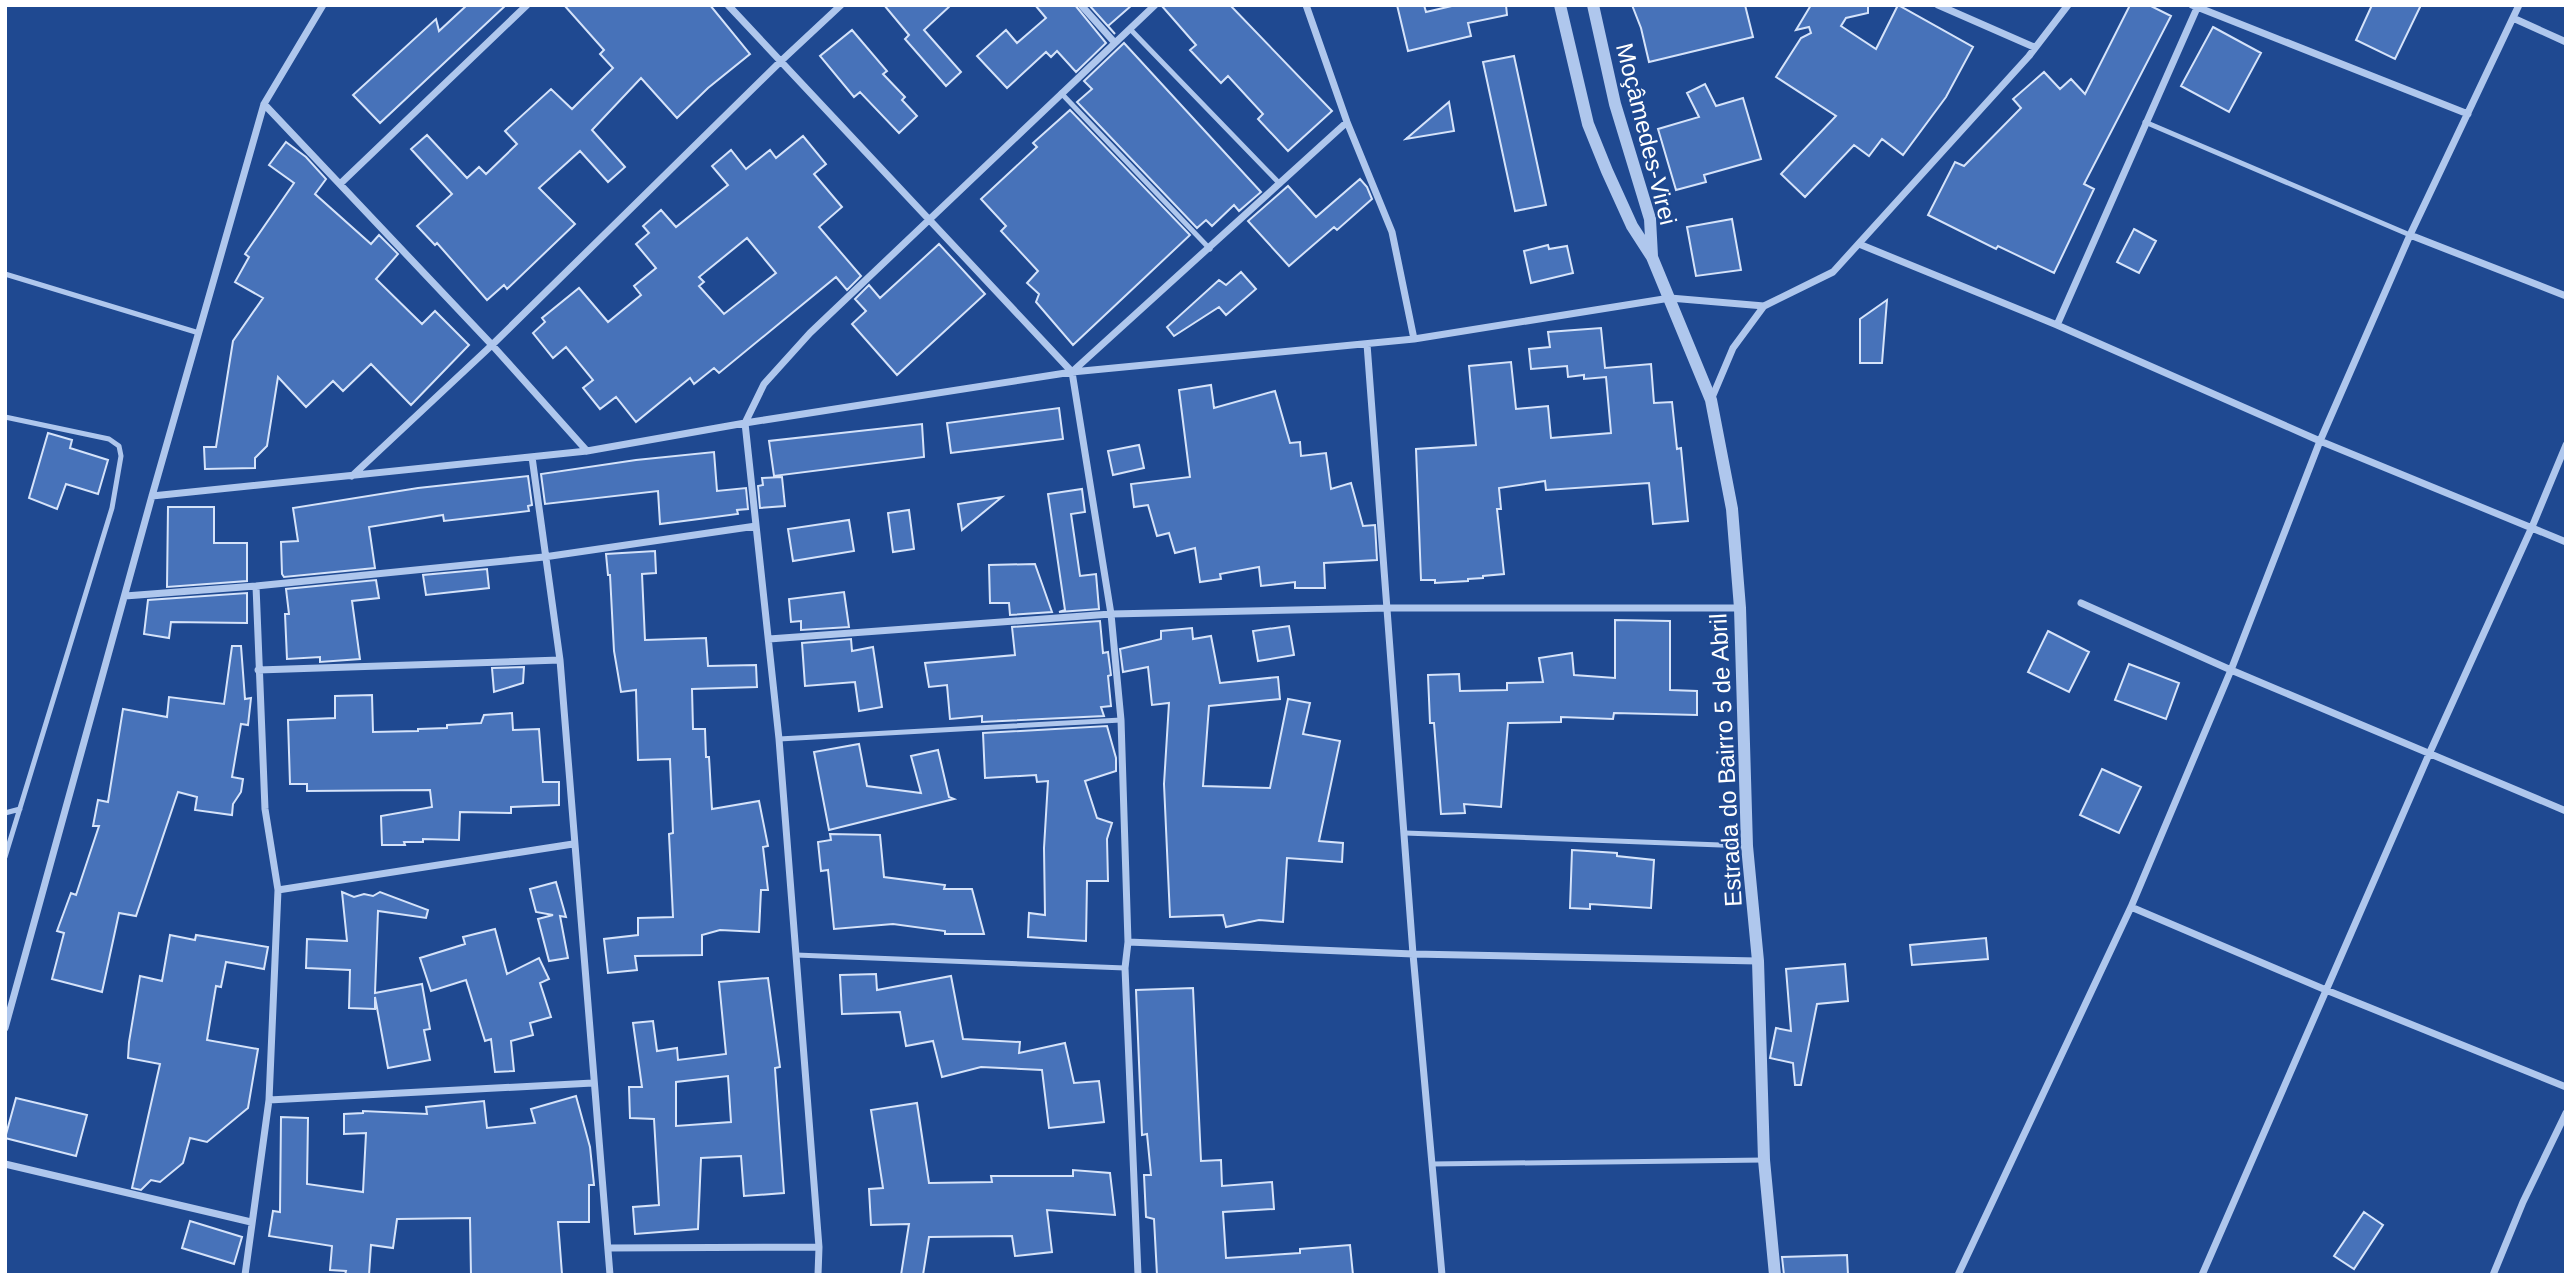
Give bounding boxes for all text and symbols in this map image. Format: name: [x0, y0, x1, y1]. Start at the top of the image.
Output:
street label: Moçâmedes-Virei: [1611, 40, 1682, 228]
street label: Estrada do Bairro 5 de Abril: [1704, 613, 1747, 907]

